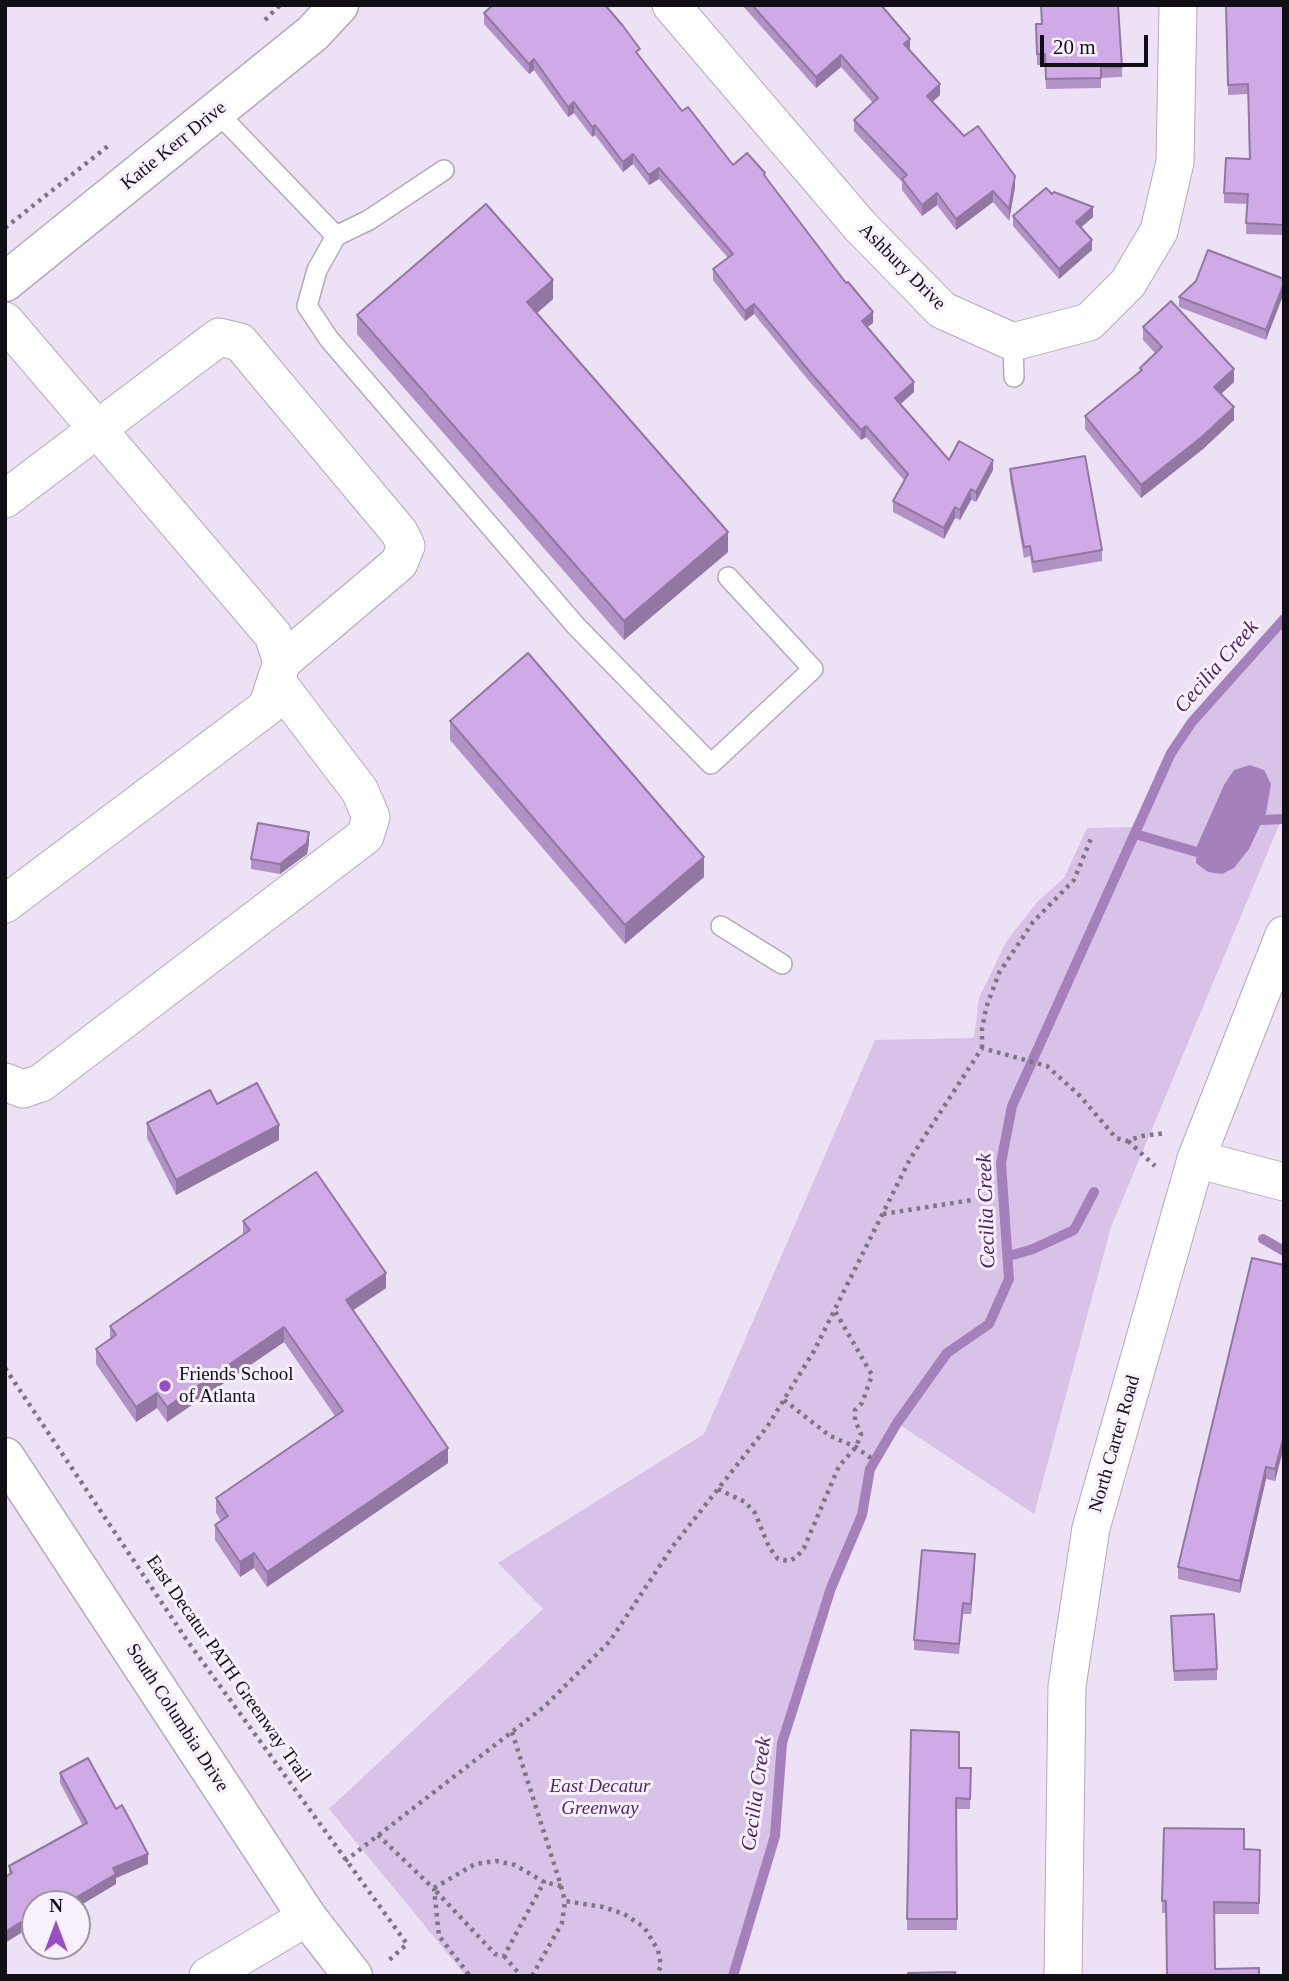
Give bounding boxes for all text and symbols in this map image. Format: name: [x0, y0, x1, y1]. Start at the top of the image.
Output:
scale bar: [1044, 21, 1152, 65]
text: 20 m: [1053, 35, 1096, 59]
street label: Katie Kerr Drive: [117, 97, 231, 195]
street label: Ashbury Drive: [854, 219, 950, 315]
water label: Cecilia Creek: [1170, 615, 1264, 719]
water label: Cecilia Creek: [972, 1153, 1002, 1269]
place label: Friends School of Atlanta: [179, 1364, 294, 1408]
street label: North Carter Road: [1085, 1373, 1145, 1515]
marker: Friends School of Atlanta: [157, 1378, 173, 1394]
street label: East Decatur PATH Greenway Trail: [141, 1551, 315, 1787]
street label: South Columbia Drive: [121, 1640, 233, 1796]
water label: Cecilia Creek: [737, 1735, 777, 1853]
park label: East Decatur Greenway: [550, 1776, 650, 1820]
north arrow: [21, 1890, 91, 1960]
text: N: [49, 1895, 63, 1916]

